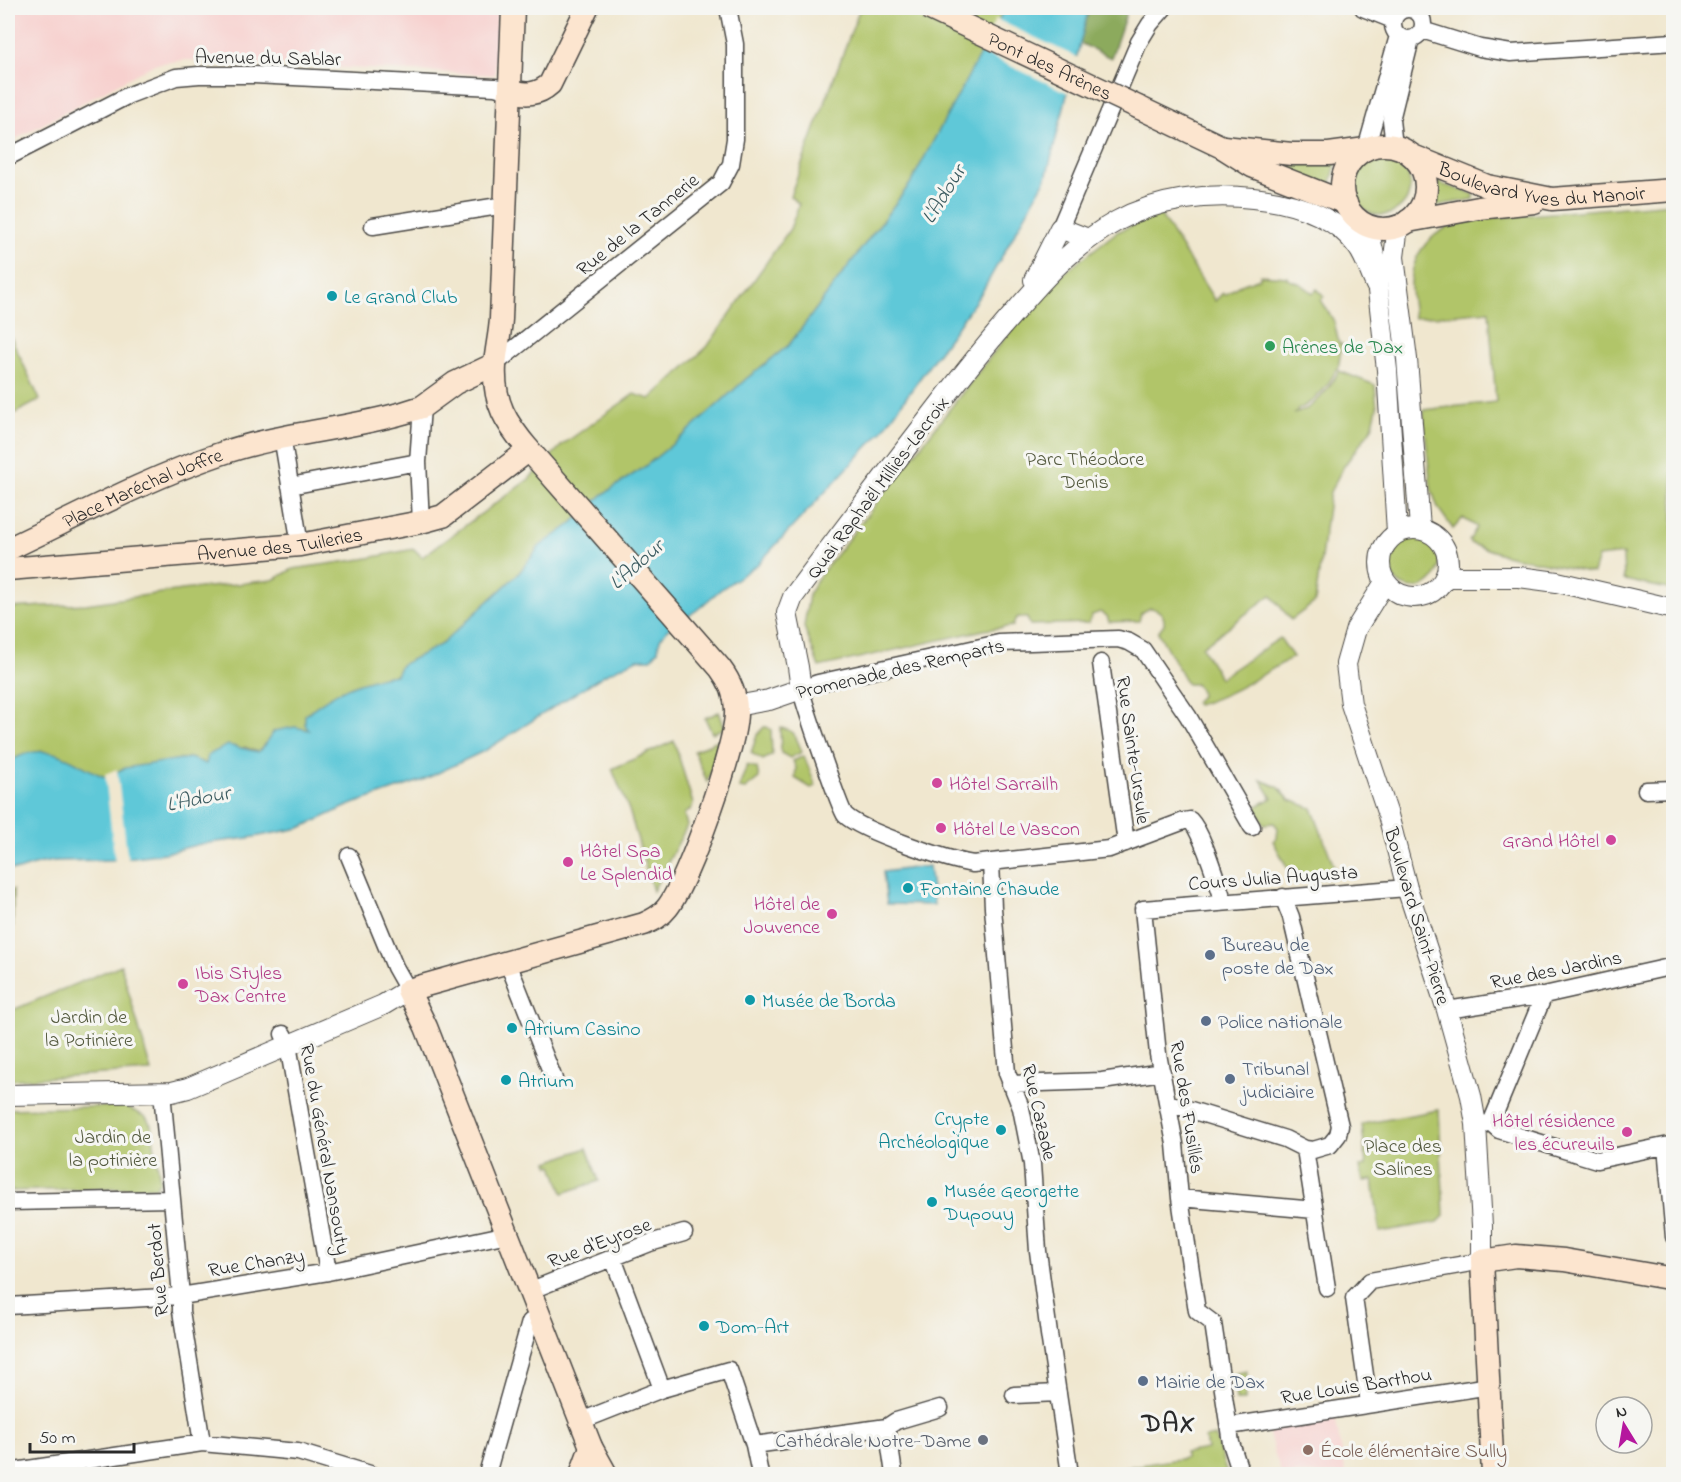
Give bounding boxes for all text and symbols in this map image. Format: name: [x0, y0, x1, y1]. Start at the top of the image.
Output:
street label: Pont des Arènes: [982, 26, 1116, 110]
street label: Avenue du Sablar: [195, 44, 342, 75]
street label: Boulevard Yves du Manoir: [1432, 155, 1647, 216]
water label: L'Adour: [915, 158, 976, 230]
street label: Rue de la Tannerie: [571, 167, 706, 285]
place label: Le Grand Club: [344, 284, 458, 313]
marker: Le Grand Club: [325, 289, 339, 303]
place label: Arènes de Dax: [1282, 334, 1403, 363]
marker: Arènes de Dax: [1263, 339, 1277, 353]
street label: Quai Raphaël Milliès-Lacroix: [801, 391, 958, 586]
street label: Place Maréchal Joffre: [58, 442, 227, 537]
park label: Parc Théodore Denis: [1026, 446, 1144, 498]
street label: Avenue des Tuileries: [196, 521, 365, 570]
water label: L'Adour: [603, 532, 673, 598]
street label: Promenade des Remparts: [794, 632, 1008, 709]
street label: Rue Sainte-Ursule: [1107, 674, 1156, 826]
place label: Hôtel Sarrailh: [949, 771, 1058, 800]
marker: Hôtel Sarrailh: [930, 776, 944, 790]
water label: L'Adour: [164, 779, 235, 821]
place label: Hôtel Le Vascon: [953, 816, 1080, 845]
marker: Hôtel Le Vascon: [934, 821, 948, 835]
street label: Boulevard Saint-Pierre: [1375, 823, 1456, 1009]
place label: Grand Hôtel: [1502, 828, 1599, 857]
marker: Grand Hôtel: [1604, 833, 1618, 847]
place label: Hôtel Spa Le Splendid: [580, 838, 673, 890]
marker: Hôtel Spa Le Splendid: [561, 855, 575, 869]
street label: Cours Julia Augusta: [1187, 859, 1359, 901]
place label: Fontaine Chaude: [919, 876, 1059, 905]
marker: Fontaine Chaude: [901, 881, 915, 895]
place label: Hôtel de Jouvence: [743, 891, 820, 943]
marker: Hôtel de Jouvence: [825, 907, 839, 921]
place label: Bureau de poste de Dax: [1221, 932, 1334, 984]
street label: Rue des Jardins: [1488, 944, 1625, 998]
marker: Bureau de poste de Dax: [1203, 948, 1217, 962]
place label: Ibis Styles Dax Centre: [194, 960, 286, 1012]
marker: Ibis Styles Dax Centre: [176, 977, 190, 991]
place label: Musée de Borda: [762, 988, 896, 1017]
marker: Musée de Borda: [743, 993, 757, 1007]
park label: Jardin de la Potinière: [45, 1004, 133, 1056]
place label: Police nationale: [1218, 1009, 1342, 1038]
marker: Police nationale: [1199, 1014, 1213, 1028]
place label: Atrium Casino: [524, 1016, 641, 1045]
marker: Atrium Casino: [505, 1021, 519, 1035]
street label: Rue des Fusillés: [1161, 1039, 1210, 1176]
street label: Rue du Général Nansouty: [291, 1042, 356, 1257]
place label: Tribunal judiciaire: [1239, 1056, 1314, 1108]
street label: Rue Cazade: [1012, 1062, 1063, 1163]
place label: Atrium: [518, 1068, 574, 1097]
marker: Tribunal judiciaire: [1223, 1072, 1237, 1086]
marker: Atrium: [499, 1073, 513, 1087]
place label: Crypte Archéologique: [878, 1106, 989, 1159]
place label: Hôtel résidence les écureuils: [1492, 1108, 1615, 1160]
marker: Crypte Archéologique: [994, 1123, 1008, 1137]
park label: Jardin de la potinière: [69, 1124, 157, 1176]
marker: Hôtel résidence les écureuils: [1620, 1125, 1634, 1139]
park label: Place des Salines: [1364, 1133, 1442, 1185]
place label: Musée Georgette Dupouy: [943, 1178, 1079, 1230]
marker: Musée Georgette Dupouy: [925, 1195, 939, 1209]
street label: Rue d'Eyrose: [544, 1211, 656, 1277]
street label: Rue Berdot: [141, 1222, 178, 1318]
street label: Rue Chanzy: [206, 1243, 307, 1286]
place label: Dom-Art: [715, 1314, 790, 1343]
marker: Dom-Art: [697, 1319, 711, 1333]
street label: Rue Louis Barthou: [1279, 1361, 1434, 1414]
place label: Mairie de Dax: [1155, 1369, 1265, 1398]
marker: Mairie de Dax: [1136, 1374, 1150, 1388]
north arrow: [1594, 1395, 1654, 1455]
text: N: [1614, 1399, 1629, 1425]
district label: DAX: [1141, 1406, 1196, 1444]
scale bar: [30, 1416, 134, 1454]
text: 50 m: [39, 1426, 76, 1452]
place label: Cathédrale Notre-Dame: [775, 1428, 971, 1457]
marker: Cathédrale Notre-Dame: [976, 1433, 990, 1447]
place label: École élémentaire Sully: [1320, 1438, 1507, 1467]
marker: École élémentaire Sully: [1301, 1443, 1315, 1457]

